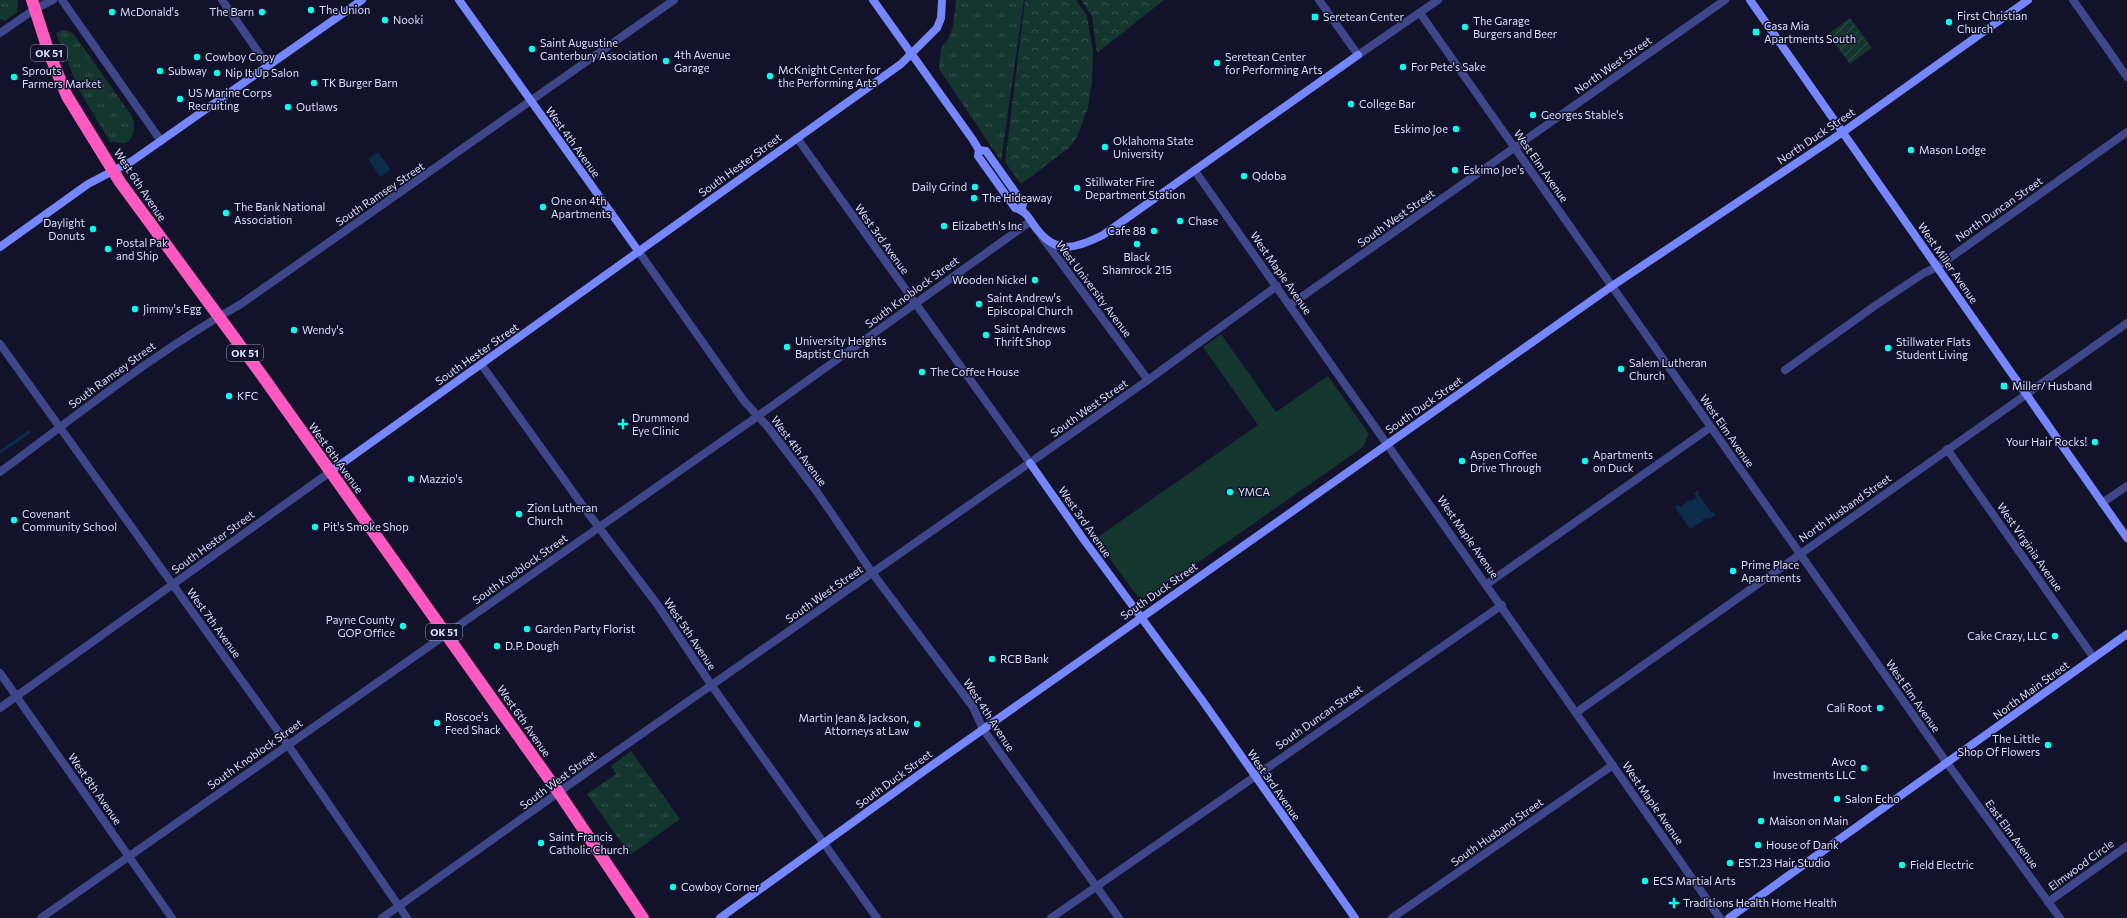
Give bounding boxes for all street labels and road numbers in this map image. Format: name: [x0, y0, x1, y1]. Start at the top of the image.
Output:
street label: North West Street: [1572, 33, 1654, 96]
road number: OK 51: [31, 45, 67, 61]
street label: West 4th Avenue: [543, 104, 603, 180]
street label: North Duck Street: [1774, 104, 1857, 166]
street label: West Elm Avenue: [1512, 127, 1571, 205]
street label: South Hester Street: [696, 130, 784, 199]
street label: West 6th Avenue: [112, 146, 169, 223]
street label: South Ramsey Street: [333, 159, 427, 228]
street label: North Duncan Street: [1953, 173, 2045, 244]
street label: South West Street: [1355, 186, 1437, 249]
street label: West 3rd Avenue: [853, 201, 912, 276]
street label: West Miller Avenue: [1916, 220, 1981, 306]
street label: West Maple Avenue: [1248, 229, 1315, 317]
street label: West University Avenue: [1054, 238, 1135, 340]
street label: South Knoblock Street: [862, 253, 962, 330]
street label: South Hester Street: [432, 320, 521, 387]
street label: South Ramsey Street: [66, 338, 158, 411]
road number: OK 51: [227, 345, 263, 361]
street label: South Duck Street: [1383, 373, 1465, 436]
street label: South West Street: [1048, 376, 1130, 439]
street label: West Elm Avenue: [1698, 392, 1757, 470]
street label: West 4th Avenue: [769, 413, 830, 488]
street label: West 6th Avenue: [306, 420, 366, 496]
street label: North Husband Street: [1796, 471, 1894, 544]
street label: West 3rd Avenue: [1056, 484, 1115, 560]
street label: West Maple Avenue: [1435, 493, 1502, 581]
street label: West Virginia Avenue: [1995, 500, 2066, 594]
street label: South Hester Street: [169, 507, 257, 576]
street label: South Knoblock Street: [470, 531, 570, 606]
street label: South Duck Street: [1118, 559, 1200, 622]
street label: South West Street: [783, 562, 865, 625]
street label: West 7th Avenue: [185, 585, 244, 660]
street label: West 5th Avenue: [662, 595, 719, 672]
road number: OK 51: [426, 624, 462, 640]
street label: West Elm Avenue: [1884, 657, 1943, 735]
street label: North Main Street: [1990, 657, 2072, 722]
street label: West 4th Avenue: [961, 676, 1018, 754]
street label: South Duncan Street: [1273, 681, 1365, 752]
street label: West 6th Avenue: [495, 683, 554, 759]
street label: South Knoblock Street: [205, 716, 305, 791]
street label: South Duck Street: [853, 746, 935, 811]
street label: South West Street: [517, 747, 599, 812]
street label: West 3rd Avenue: [1245, 747, 1304, 823]
street label: West 8th Avenue: [66, 751, 125, 827]
street label: West Maple Avenue: [1620, 759, 1687, 847]
street label: South Husband Street: [1448, 795, 1546, 868]
street label: East Elm Avenue: [1983, 797, 2042, 871]
street label: Elmwood Circle: [2045, 836, 2116, 893]

